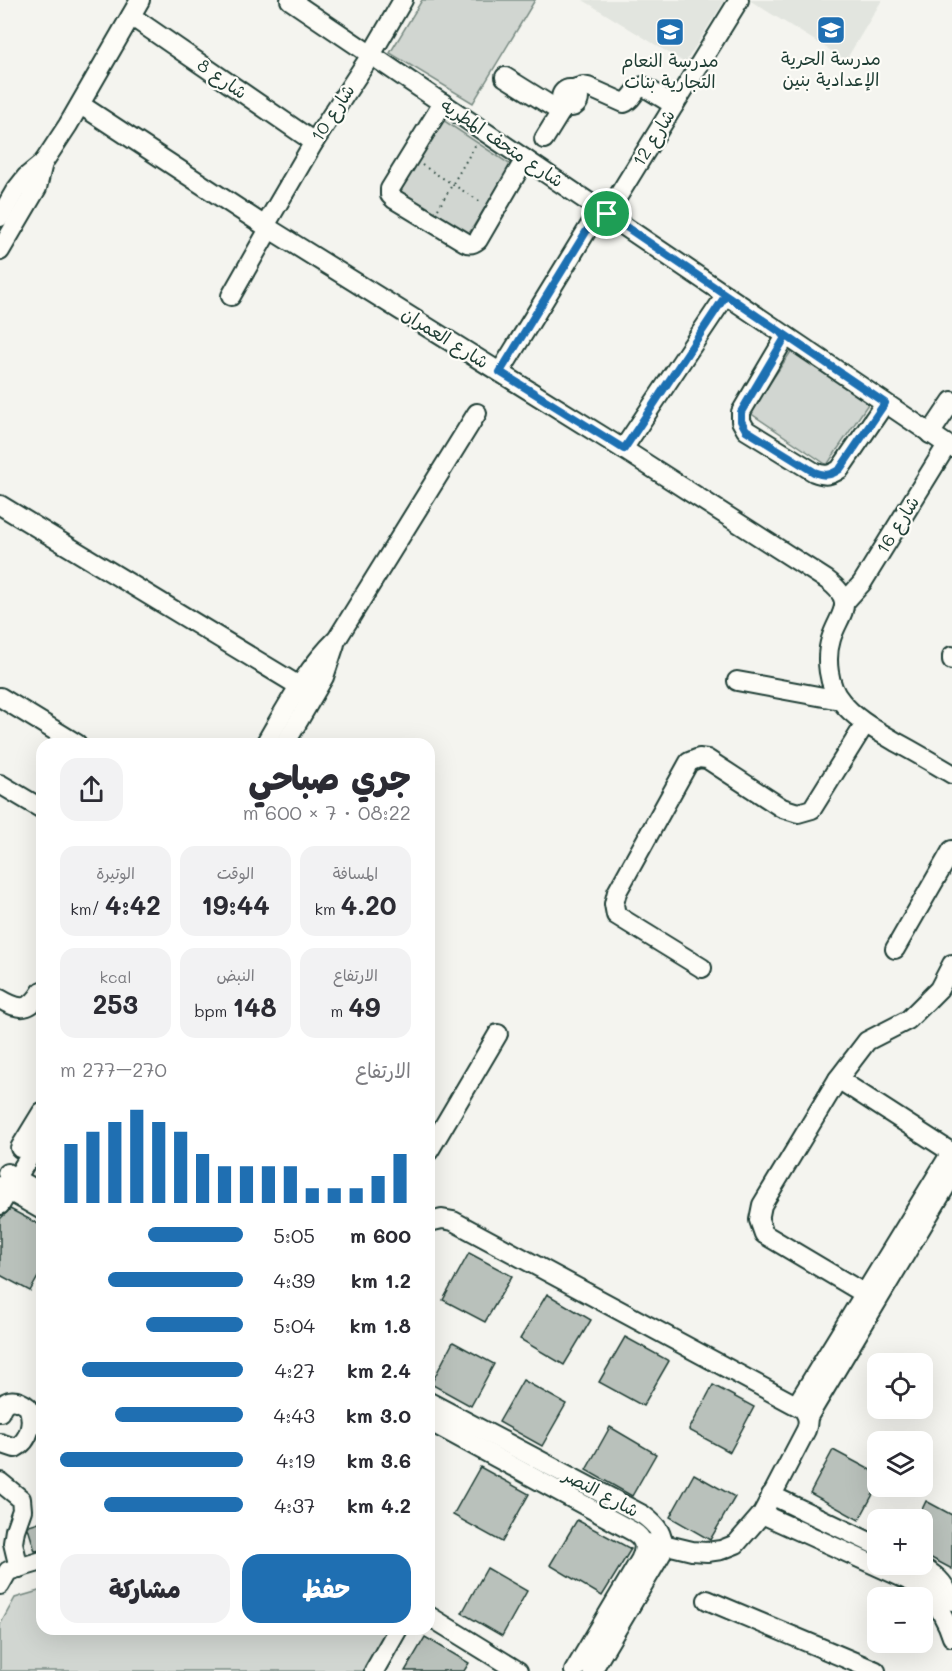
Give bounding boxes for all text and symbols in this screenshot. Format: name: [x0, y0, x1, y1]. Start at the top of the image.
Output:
school or university icon: مدرسة الحرية الإعدادية بنين: [815, 14, 847, 46]
school or university icon: مدرسة النعام التجارية بنات: [654, 16, 686, 48]
place label: مدرسة الحرية الإعدادية بنين: [781, 46, 881, 91]
place label: مدرسة النعام التجارية بنات: [621, 48, 719, 93]
street label: شارع 8: [192, 52, 252, 105]
street label: شارع 10: [305, 79, 360, 146]
street label: شارع متحف المطريه: [436, 92, 569, 193]
street label: شارع 12: [626, 104, 681, 171]
pin: [581, 188, 632, 239]
icon: arrive: [590, 197, 623, 230]
street label: شارع العمران: [397, 301, 494, 374]
street label: شارع 16: [870, 491, 925, 558]
text: جري صباحي: [249, 755, 411, 798]
button: share: [60, 758, 123, 821]
text: 08:22 · 7 × 600 m: [243, 799, 411, 825]
text: الوتيرة: [96, 862, 135, 883]
text: الوقت: [217, 862, 254, 883]
text: المسافة: [333, 862, 378, 883]
text: 4:42: [105, 888, 161, 922]
text: 19:44: [201, 888, 270, 922]
text: 4.20: [341, 888, 397, 922]
text: /km: [70, 898, 105, 919]
text: km: [314, 898, 341, 919]
text: النبض: [216, 964, 255, 985]
text: الارتفاع: [333, 964, 378, 985]
text: kcal: [100, 966, 131, 987]
text: 253: [93, 987, 138, 1021]
text: 148: [232, 990, 277, 1024]
text: 49: [348, 990, 381, 1024]
text: bpm: [194, 1000, 232, 1021]
text: m: [330, 1000, 348, 1021]
text: 270–277 m: [60, 1056, 167, 1082]
text: الارتفاع: [355, 1057, 411, 1083]
text: 5:05: [273, 1222, 315, 1248]
text: 600 m: [350, 1222, 411, 1248]
text: 4:39: [274, 1267, 315, 1293]
text: 1.2 km: [351, 1267, 411, 1293]
text: 5:04: [273, 1312, 315, 1338]
text: 1.8 km: [350, 1312, 411, 1338]
map controls: [867, 1353, 933, 1653]
button: locate: [867, 1353, 933, 1419]
text: 4:27: [275, 1357, 315, 1383]
text: 2.4 km: [347, 1357, 411, 1383]
text: 4:43: [274, 1402, 315, 1428]
text: 3.0 km: [346, 1402, 411, 1428]
button: layers: [867, 1431, 933, 1497]
text: 4:19: [276, 1447, 315, 1473]
text: 3.6 km: [347, 1447, 411, 1473]
street label: شارع النصر: [557, 1461, 643, 1523]
text: 4:37: [274, 1492, 315, 1518]
text: 4.2 km: [347, 1492, 411, 1518]
button: +: [867, 1509, 933, 1575]
button: مشاركة: [60, 1554, 230, 1623]
button: حفظ: [242, 1554, 411, 1623]
button: −: [867, 1587, 933, 1653]

